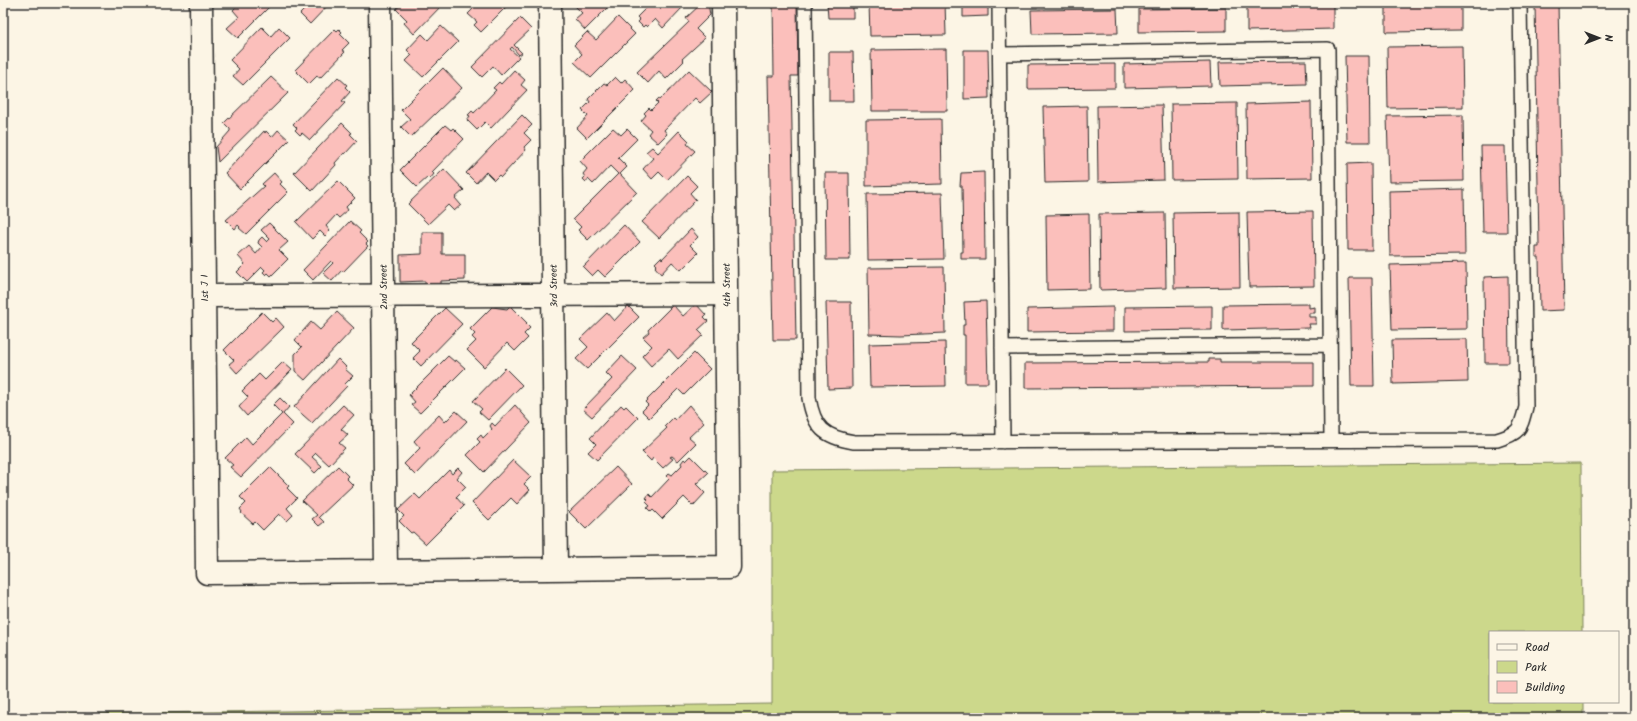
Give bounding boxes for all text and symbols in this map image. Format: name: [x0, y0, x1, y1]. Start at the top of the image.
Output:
north arrow: [1579, 18, 1619, 58]
text: N: [1599, 35, 1617, 42]
street label: 4th Street: [719, 263, 735, 307]
street label: 2nd Street: [376, 264, 392, 310]
street label: 3rd Street: [546, 264, 562, 308]
street label: 1st J 1: [197, 274, 213, 302]
legend: [1489, 631, 1619, 703]
text: Road: [1525, 638, 1550, 657]
text: Park: [1525, 658, 1547, 677]
text: Building: [1525, 678, 1565, 697]

